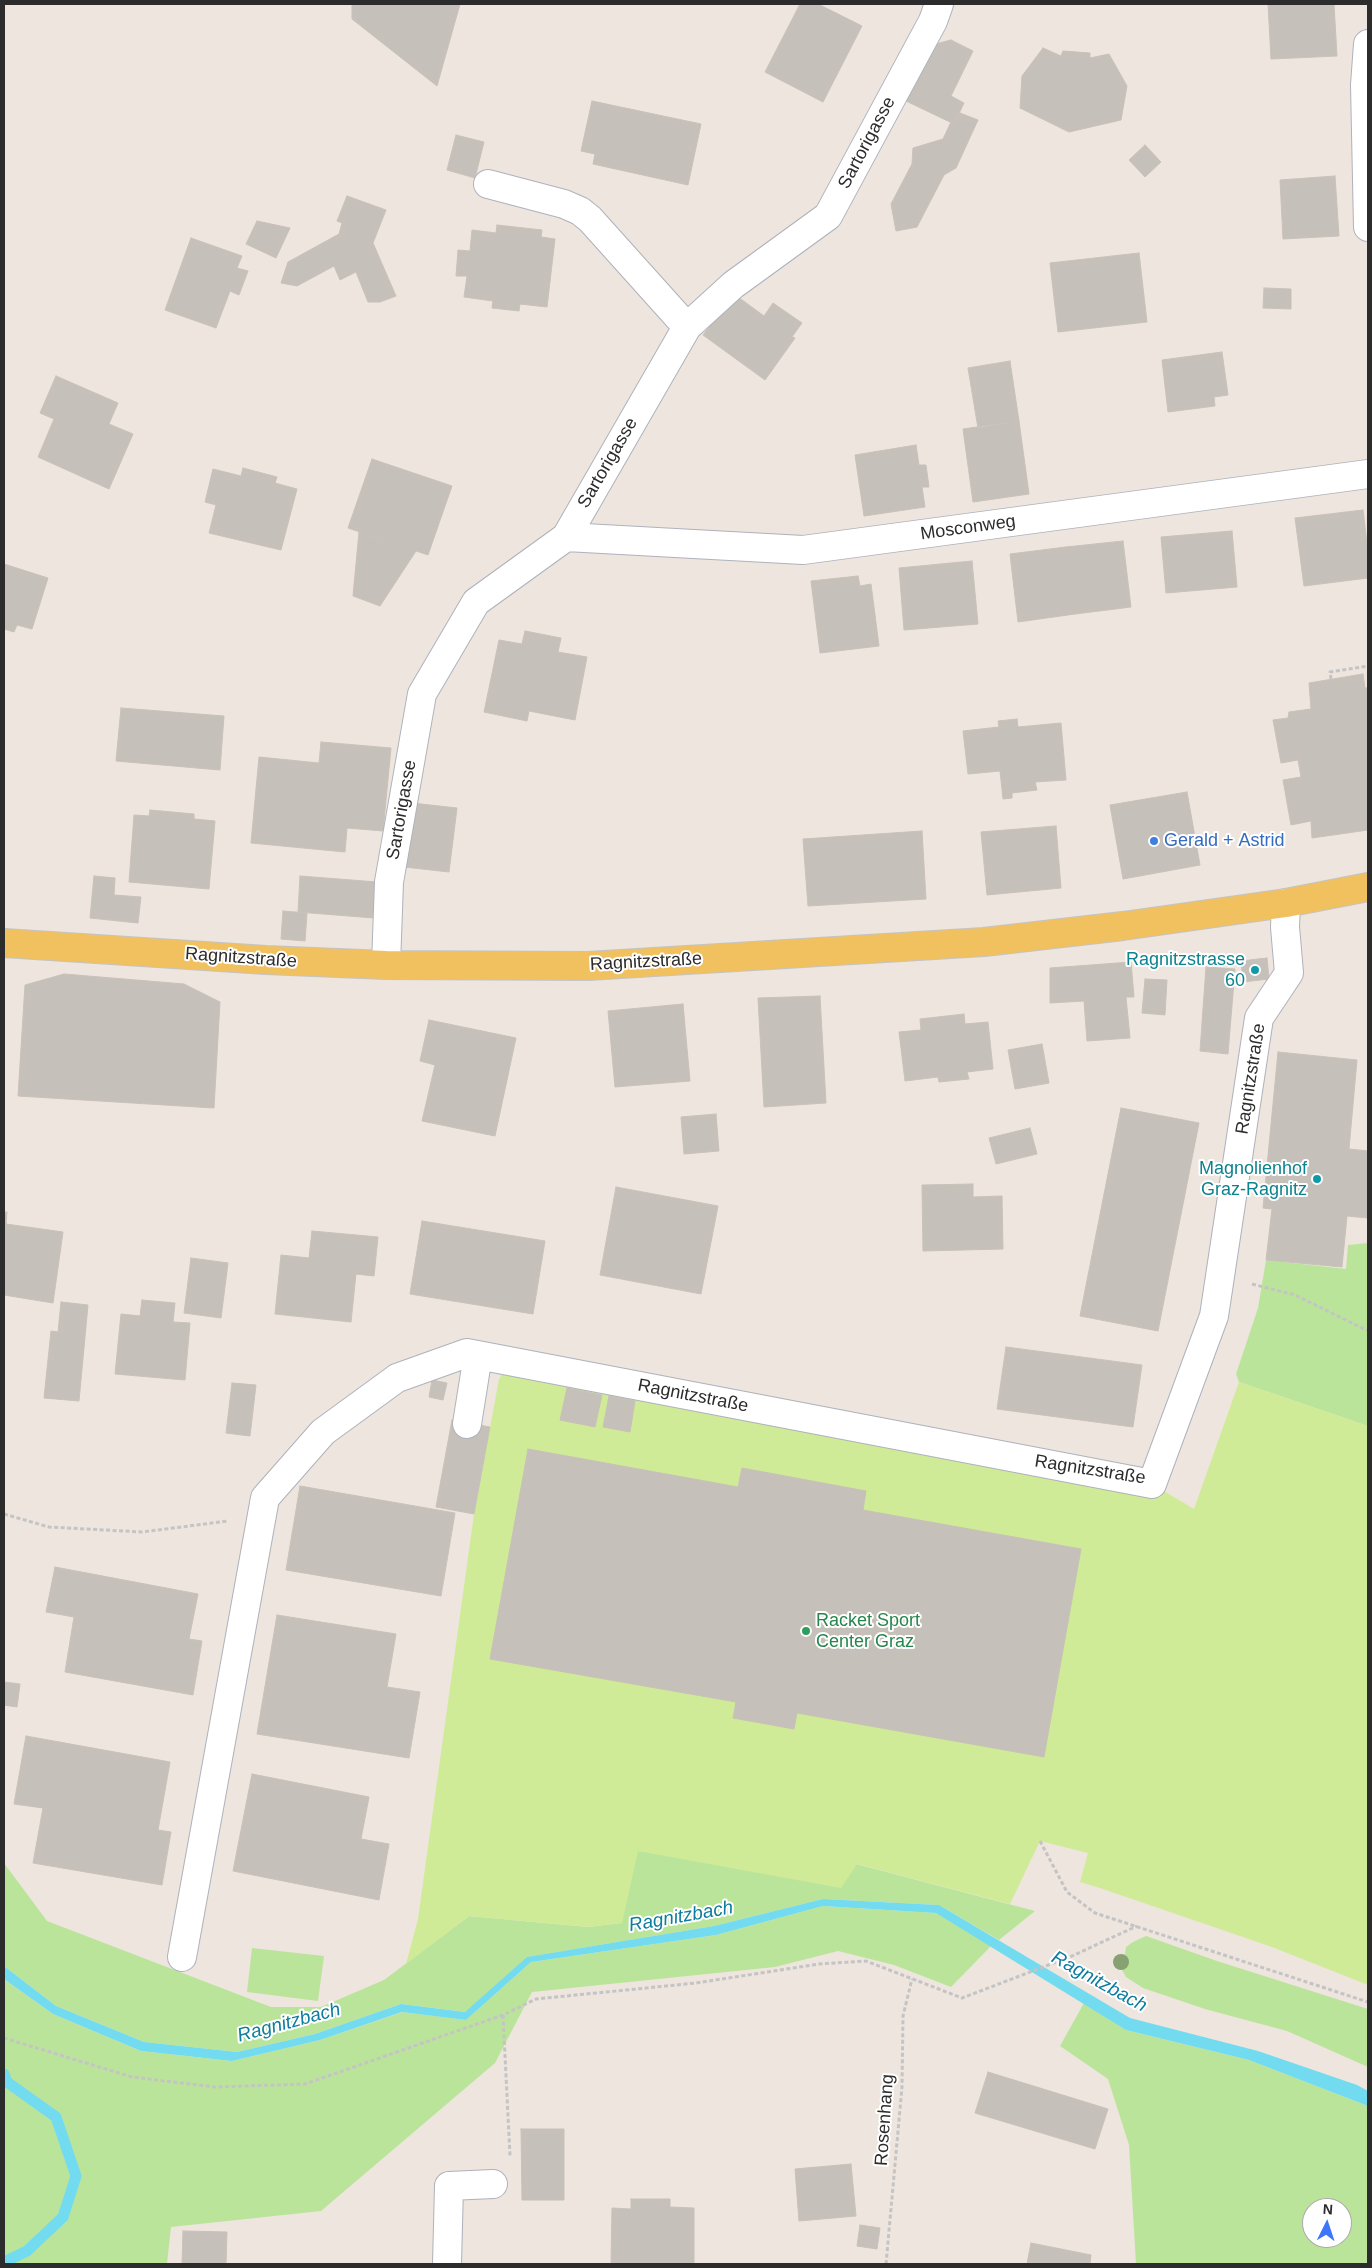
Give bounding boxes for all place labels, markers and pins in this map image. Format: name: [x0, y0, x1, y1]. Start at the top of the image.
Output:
place label: Gerald + Astrid: [1164, 830, 1285, 852]
marker: Gerald + Astrid: [1148, 835, 1160, 847]
place label: Ragnitzstrasse 60: [1126, 949, 1245, 992]
marker: Ragnitzstrasse 60: [1249, 964, 1261, 976]
place label: Magnolienhof Graz-Ragnitz: [1199, 1158, 1307, 1200]
marker: Magnolienhof Graz-Ragnitz: [1311, 1173, 1323, 1185]
place label: Racket Sport Center Graz: [816, 1610, 920, 1652]
marker: Racket Sport Center Graz: [800, 1625, 812, 1637]

